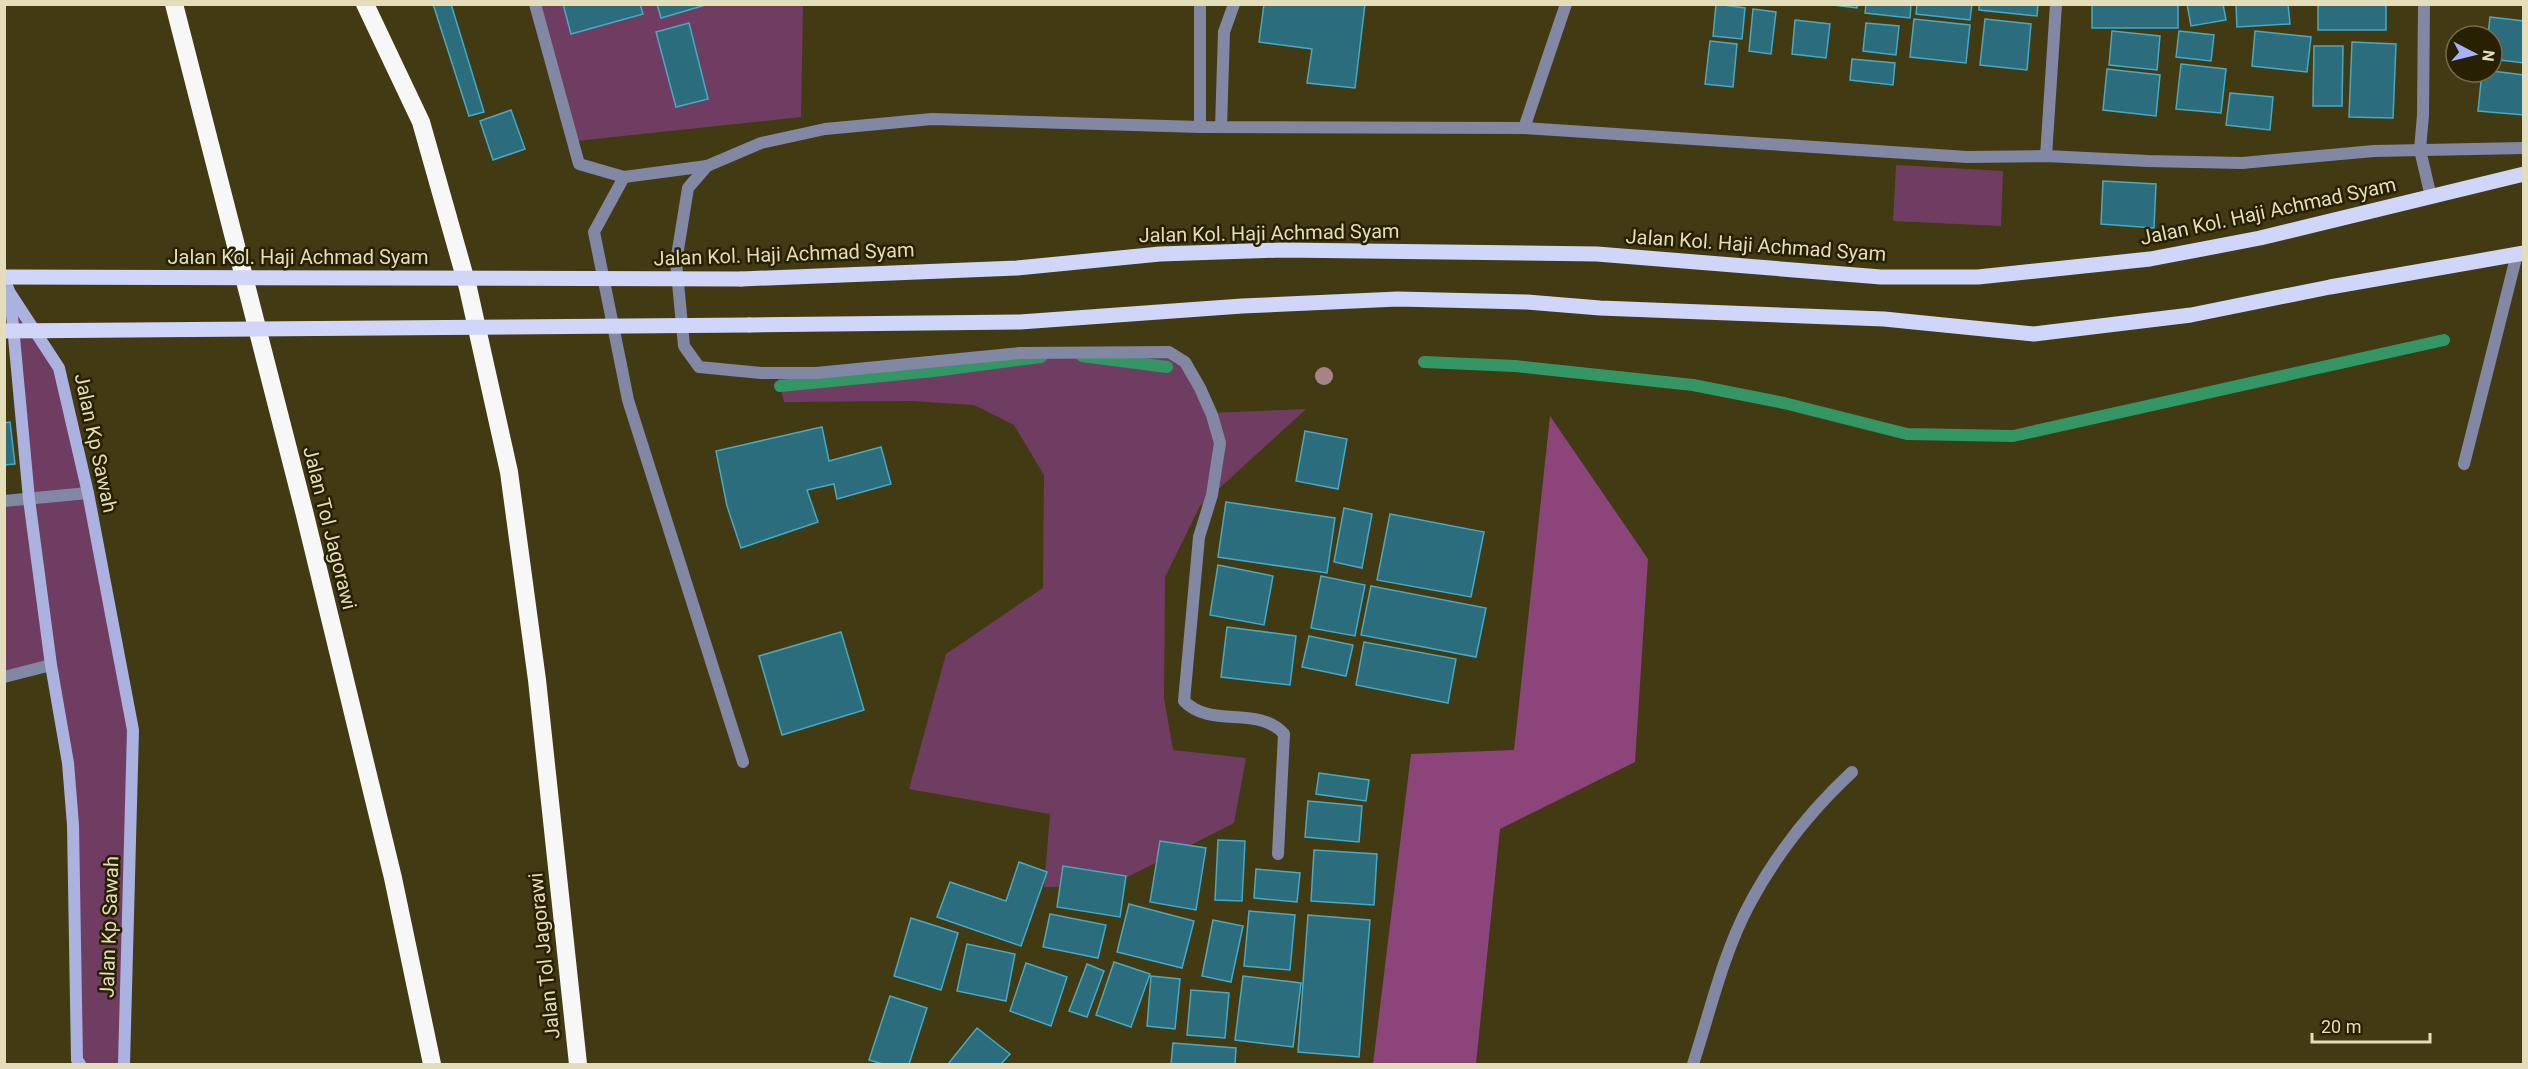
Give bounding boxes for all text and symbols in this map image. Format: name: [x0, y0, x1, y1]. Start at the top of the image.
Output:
north arrow: [2444, 24, 2504, 84]
text: N: [2478, 49, 2499, 63]
street label: Jalan Kol. Haji Achmad Syam: [2138, 172, 2398, 250]
street label: Jalan Kol. Haji Achmad Syam: [1138, 219, 1400, 247]
street label: Jalan Kol. Haji Achmad Syam: [1625, 224, 1887, 266]
street label: Jalan Kol. Haji Achmad Syam: [653, 237, 915, 271]
street label: Jalan Kol. Haji Achmad Syam: [167, 245, 429, 269]
street label: Jalan Kp Sawah: [70, 371, 122, 515]
street label: Jalan Tol Jagorawi: [298, 444, 362, 612]
street label: Jalan Kp Sawah: [95, 856, 123, 998]
street label: Jalan Tol Jagorawi: [523, 872, 565, 1040]
scale bar: [2312, 1006, 2430, 1044]
text: 20 m: [2321, 1016, 2361, 1037]

